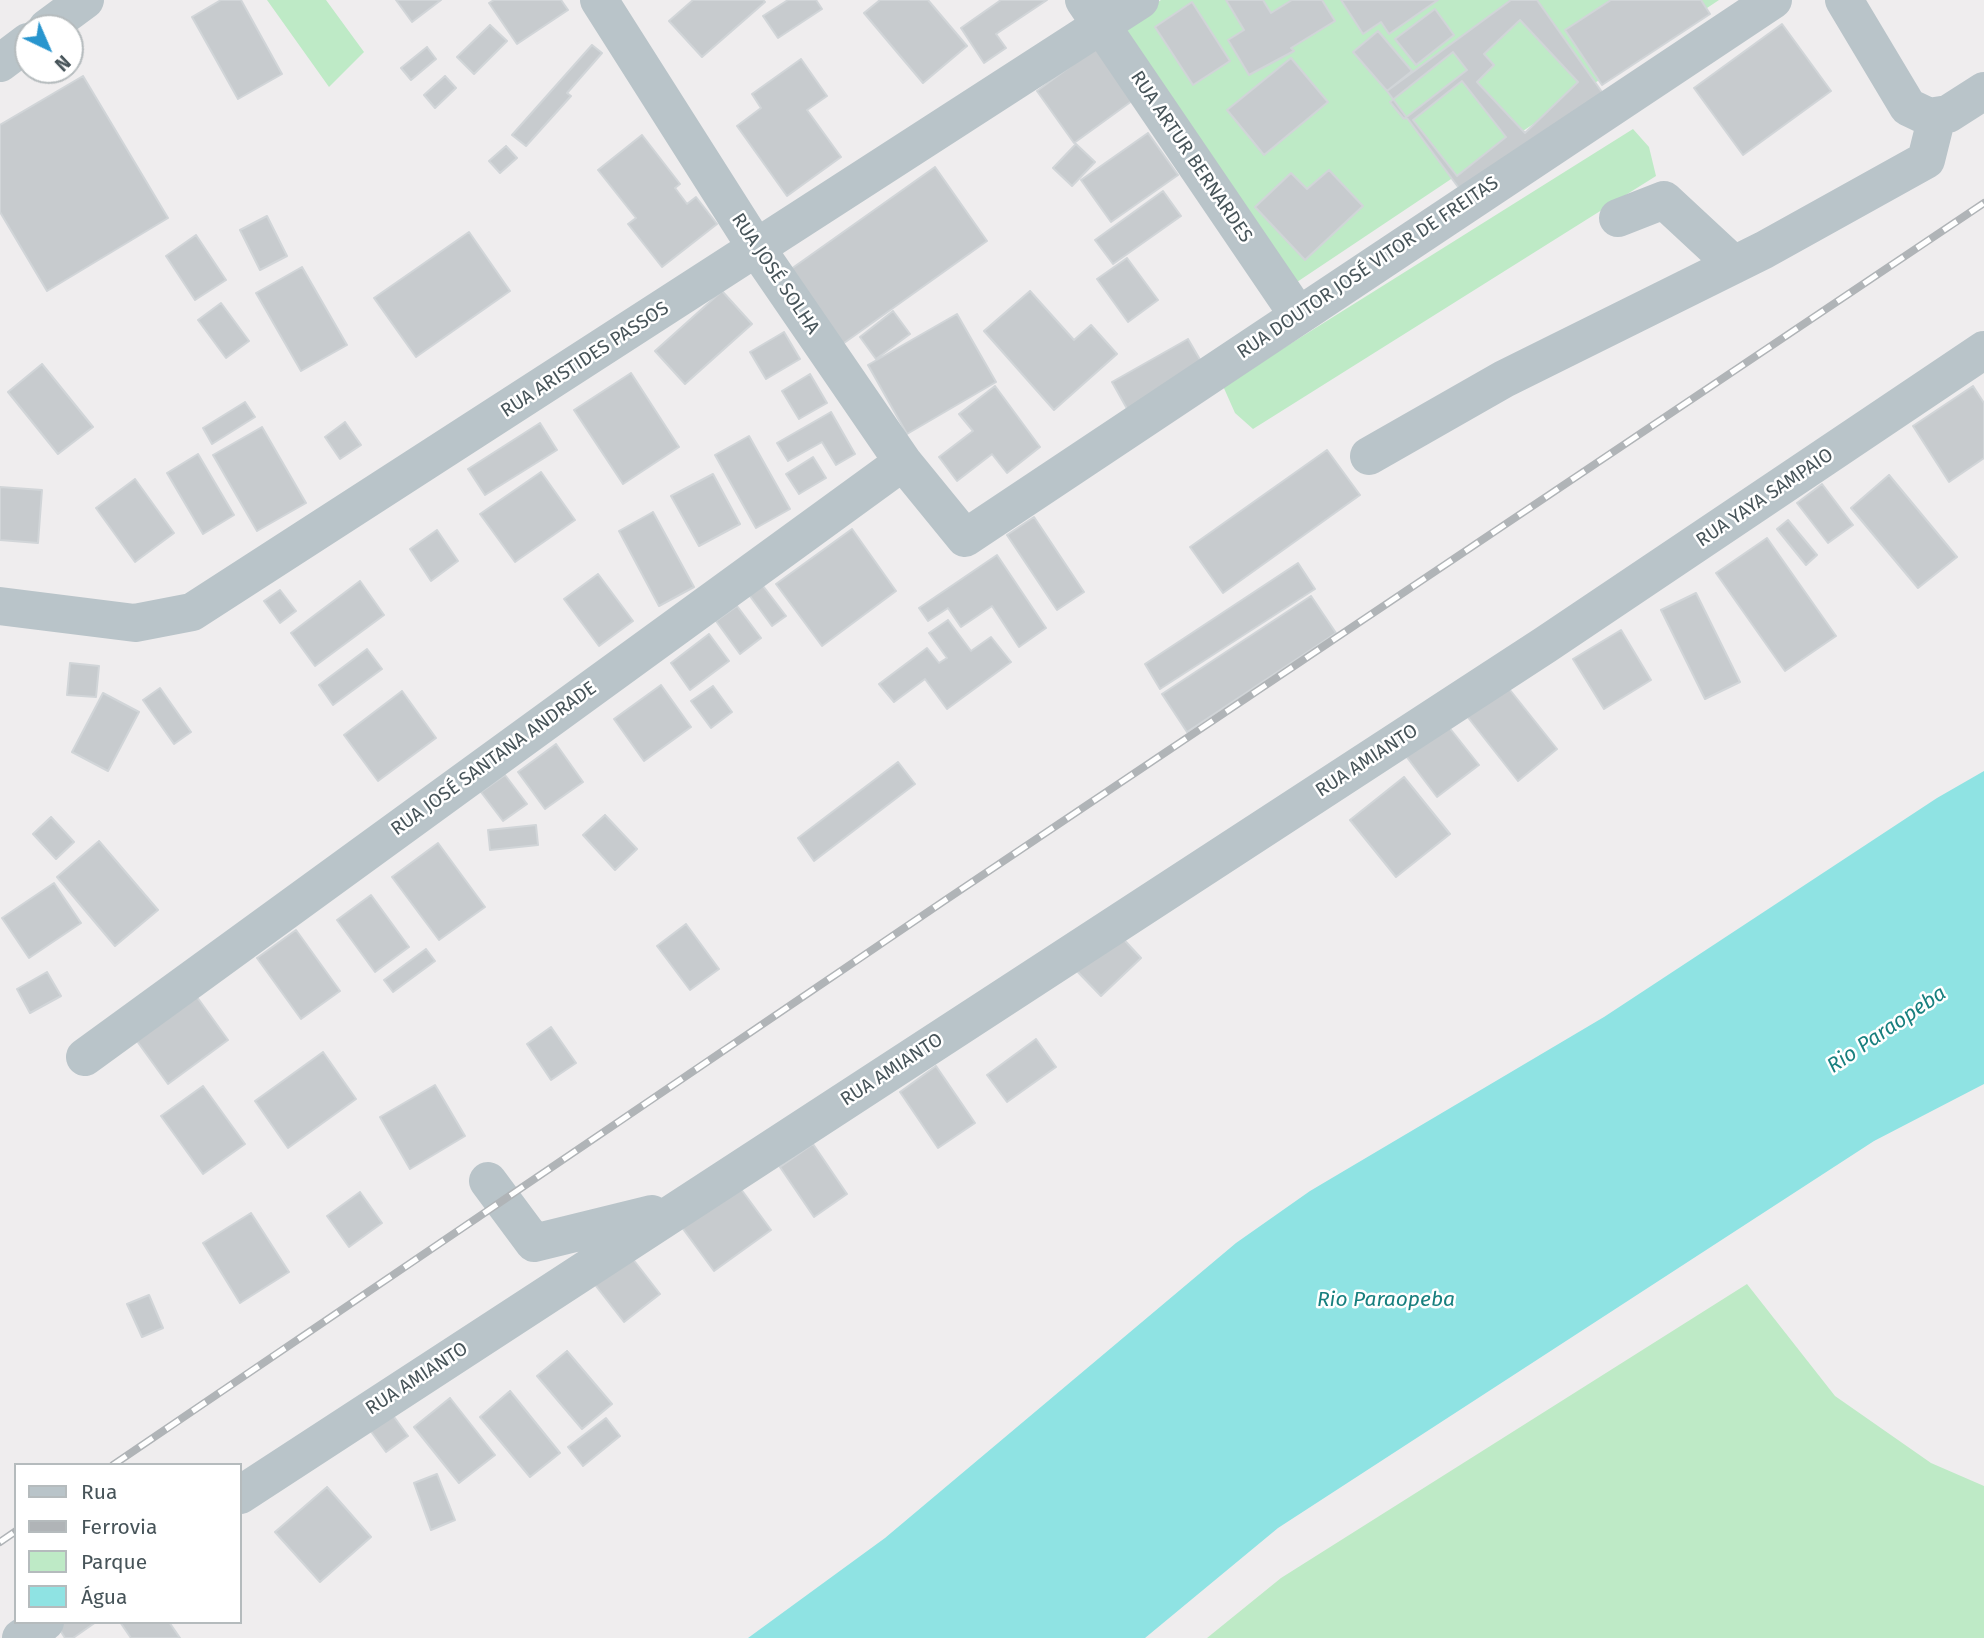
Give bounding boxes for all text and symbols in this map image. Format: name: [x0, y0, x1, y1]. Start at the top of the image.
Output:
north arrow: [14, 14, 84, 84]
text: N: [50, 50, 75, 76]
street label: RUA ARTUR BERNARDES: [1125, 67, 1257, 247]
street label: RUA DOUTOR JOSÉ VITOR DE FREITAS: [1233, 172, 1503, 364]
street label: RUA JOSÉ SOLHA: [726, 209, 824, 339]
street label: RUA ARISTIDES PASSOS: [497, 297, 673, 423]
street label: RUA YAYA SAMPAIO: [1692, 444, 1838, 552]
street label: RUA JOSÉ SANTANA ANDRADE: [387, 677, 601, 841]
street label: RUA AMIANTO: [1312, 720, 1422, 802]
water label: Rio Paraopeba: [1823, 981, 1951, 1079]
street label: RUA AMIANTO: [837, 1029, 947, 1111]
water label: Rio Paraopeba: [1317, 1287, 1455, 1313]
street label: RUA AMIANTO: [362, 1338, 472, 1420]
legend: [14, 1463, 242, 1624]
text: Rua: [81, 1479, 117, 1505]
text: Ferrovia: [81, 1514, 157, 1540]
text: Parque: [81, 1549, 147, 1575]
text: Água: [81, 1584, 127, 1610]

